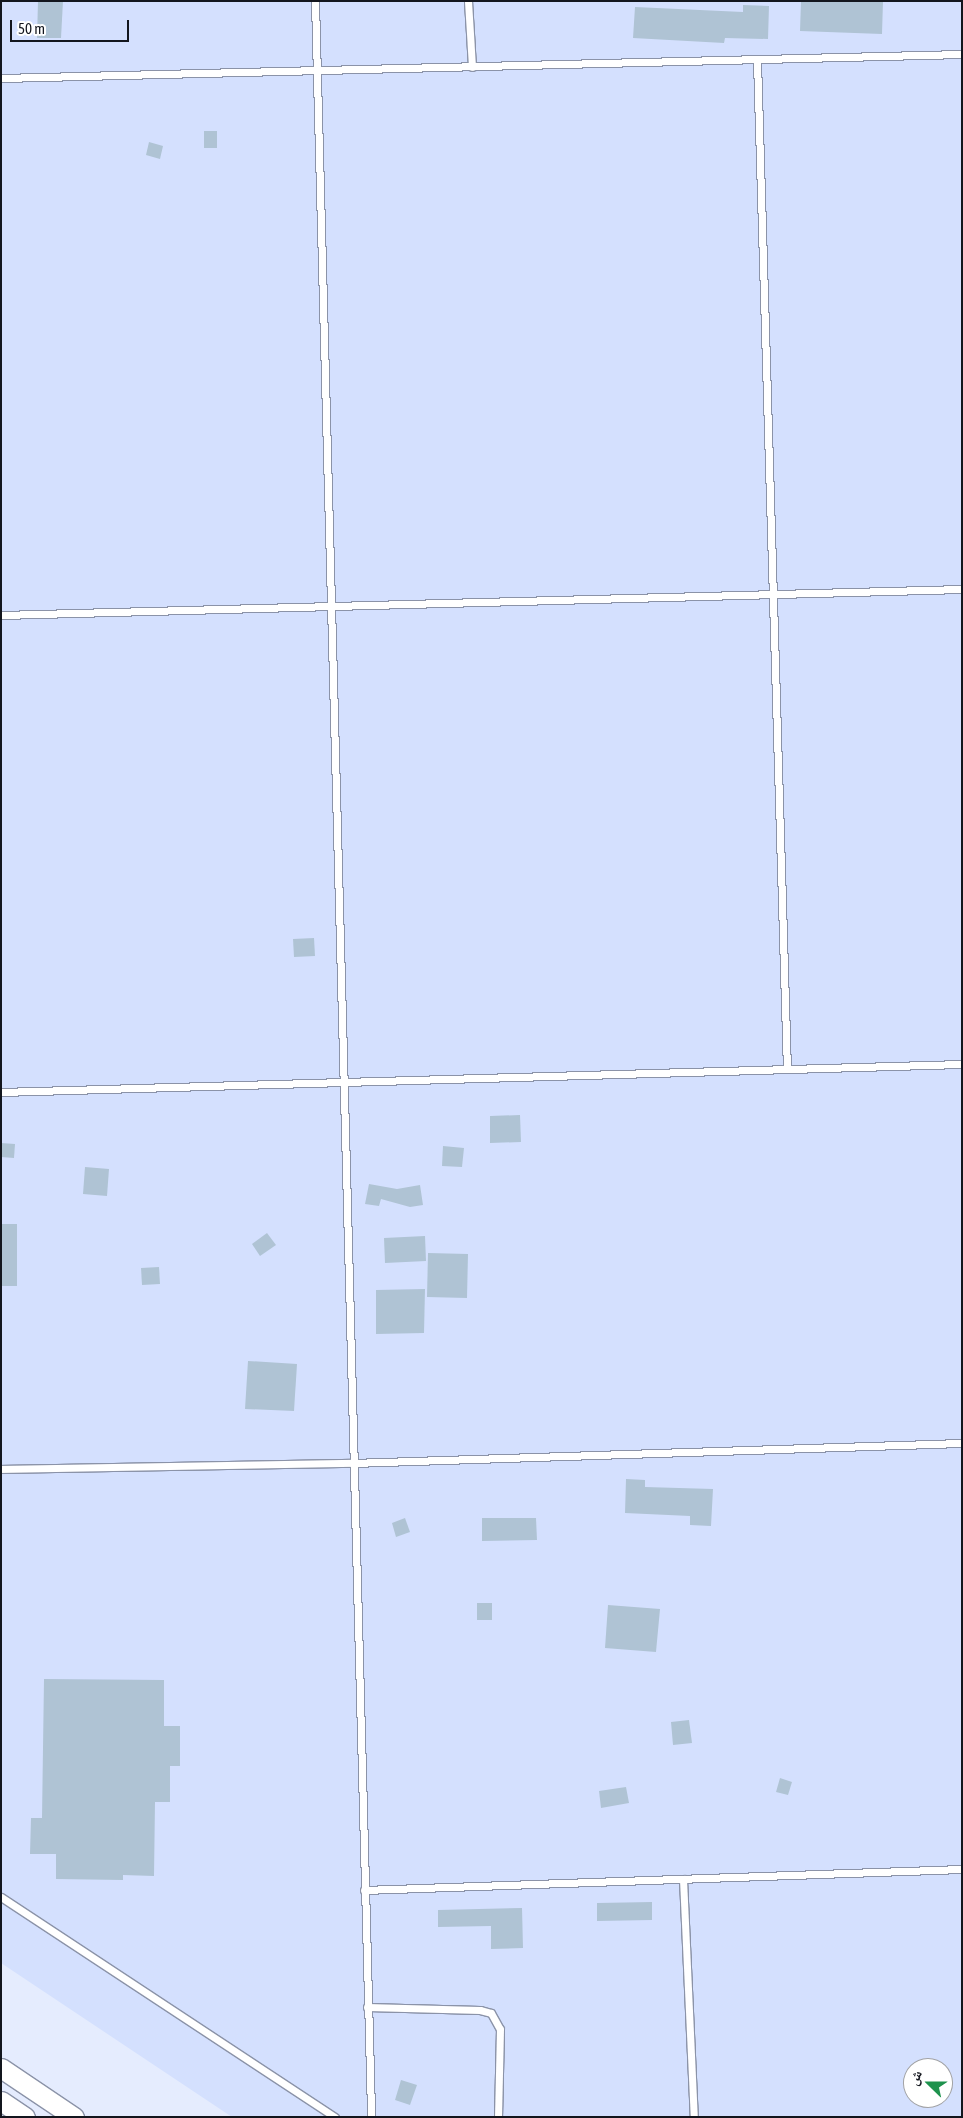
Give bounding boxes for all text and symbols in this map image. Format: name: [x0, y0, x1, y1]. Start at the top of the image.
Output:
scale bar: [12, 10, 131, 42]
text: 50 m: [18, 20, 45, 37]
north arrow: [903, 2058, 953, 2108]
text: ش: [905, 2068, 925, 2088]

